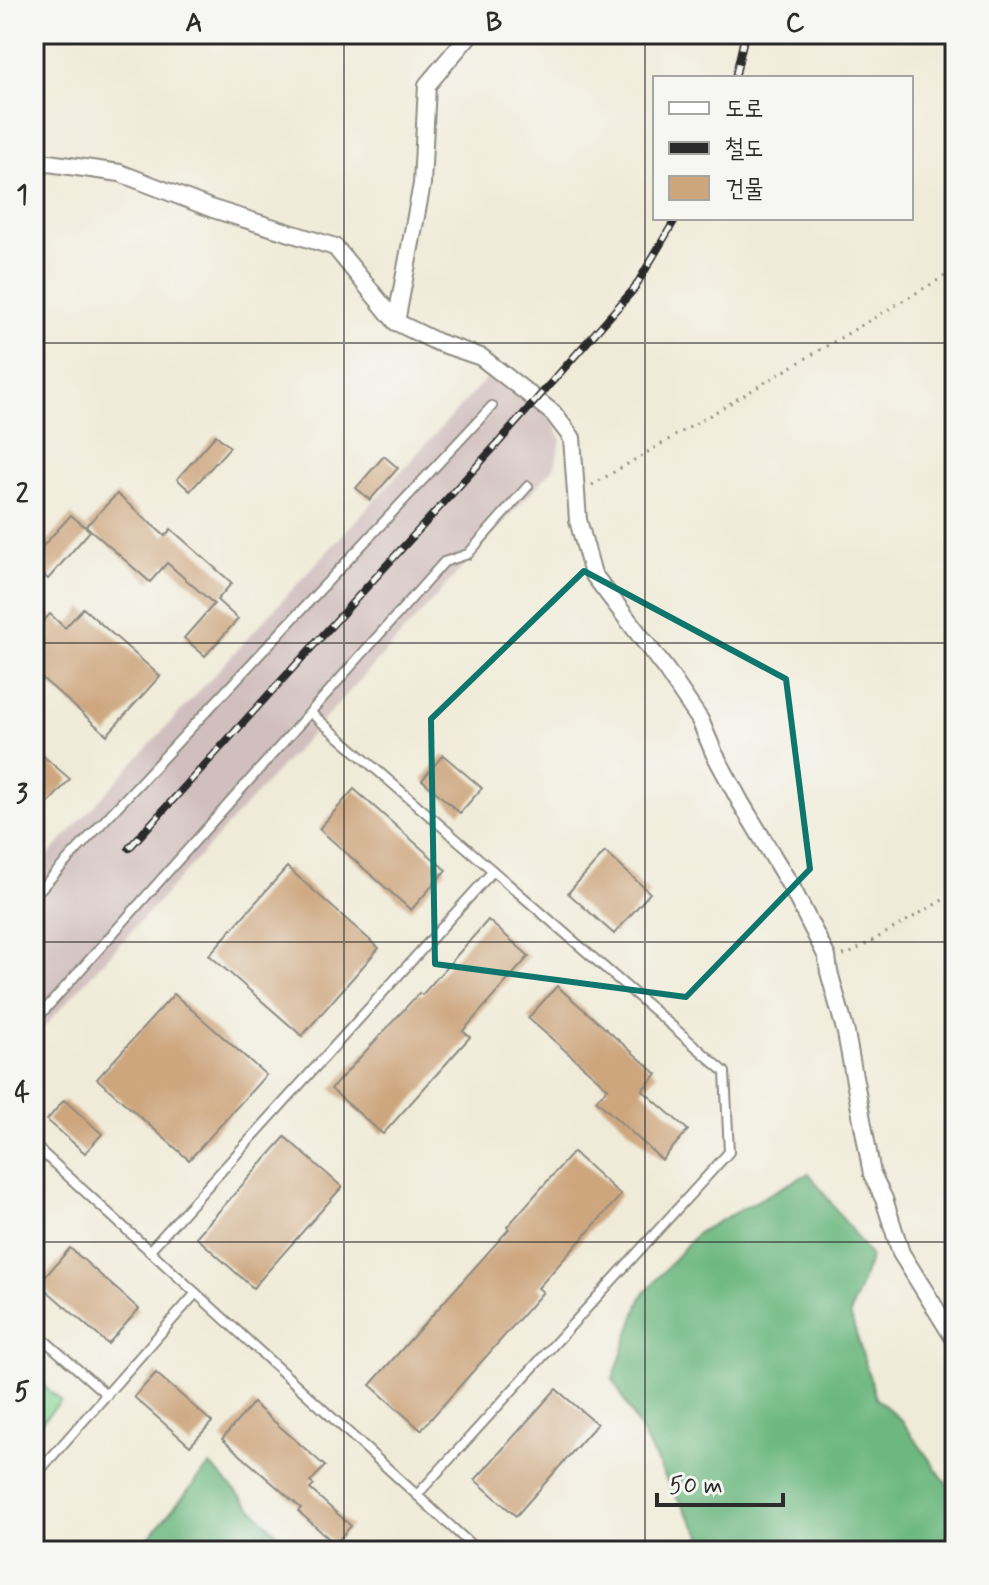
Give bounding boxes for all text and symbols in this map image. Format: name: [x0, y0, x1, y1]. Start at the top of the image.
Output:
text: A: [185, 7, 203, 41]
text: B: [486, 7, 502, 41]
text: C: [786, 7, 805, 41]
legend: [653, 76, 913, 220]
text: 도로: [725, 94, 764, 125]
text: 철도: [725, 134, 764, 165]
text: 건물: [725, 174, 764, 205]
text: 1: [16, 179, 28, 213]
text: 2: [16, 478, 29, 512]
text: 3: [16, 778, 28, 812]
text: 4: [14, 1077, 30, 1111]
text: 5: [14, 1376, 30, 1410]
scale bar: [657, 1457, 783, 1507]
text: 50 m: [669, 1471, 723, 1502]

